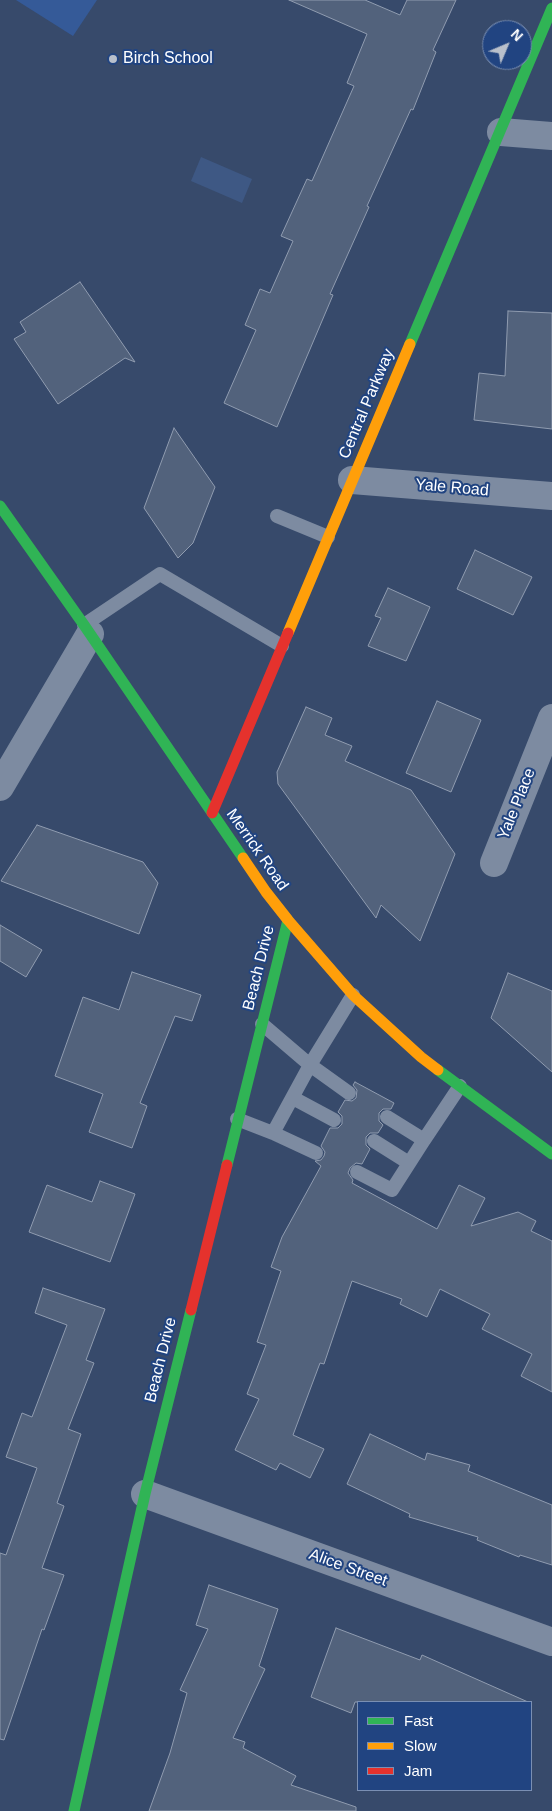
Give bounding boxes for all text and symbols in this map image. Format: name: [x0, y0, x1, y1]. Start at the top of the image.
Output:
north arrow: [482, 20, 532, 70]
text: N: [508, 26, 526, 44]
place label: Birch School: [123, 49, 213, 69]
marker: Birch School: [107, 53, 119, 65]
street label: Central Parkway: [335, 346, 399, 462]
street label: Yale Road: [415, 475, 489, 501]
street label: Yale Place: [494, 765, 540, 843]
street label: Merrick Road: [222, 806, 292, 894]
street label: Beach Drive: [239, 923, 279, 1013]
street label: Beach Drive: [141, 1315, 181, 1405]
street label: Alice Street: [306, 1545, 390, 1591]
legend: [357, 1701, 532, 1791]
text: Fast: [404, 1712, 433, 1729]
text: Slow: [404, 1737, 437, 1754]
text: Jam: [404, 1762, 432, 1779]

